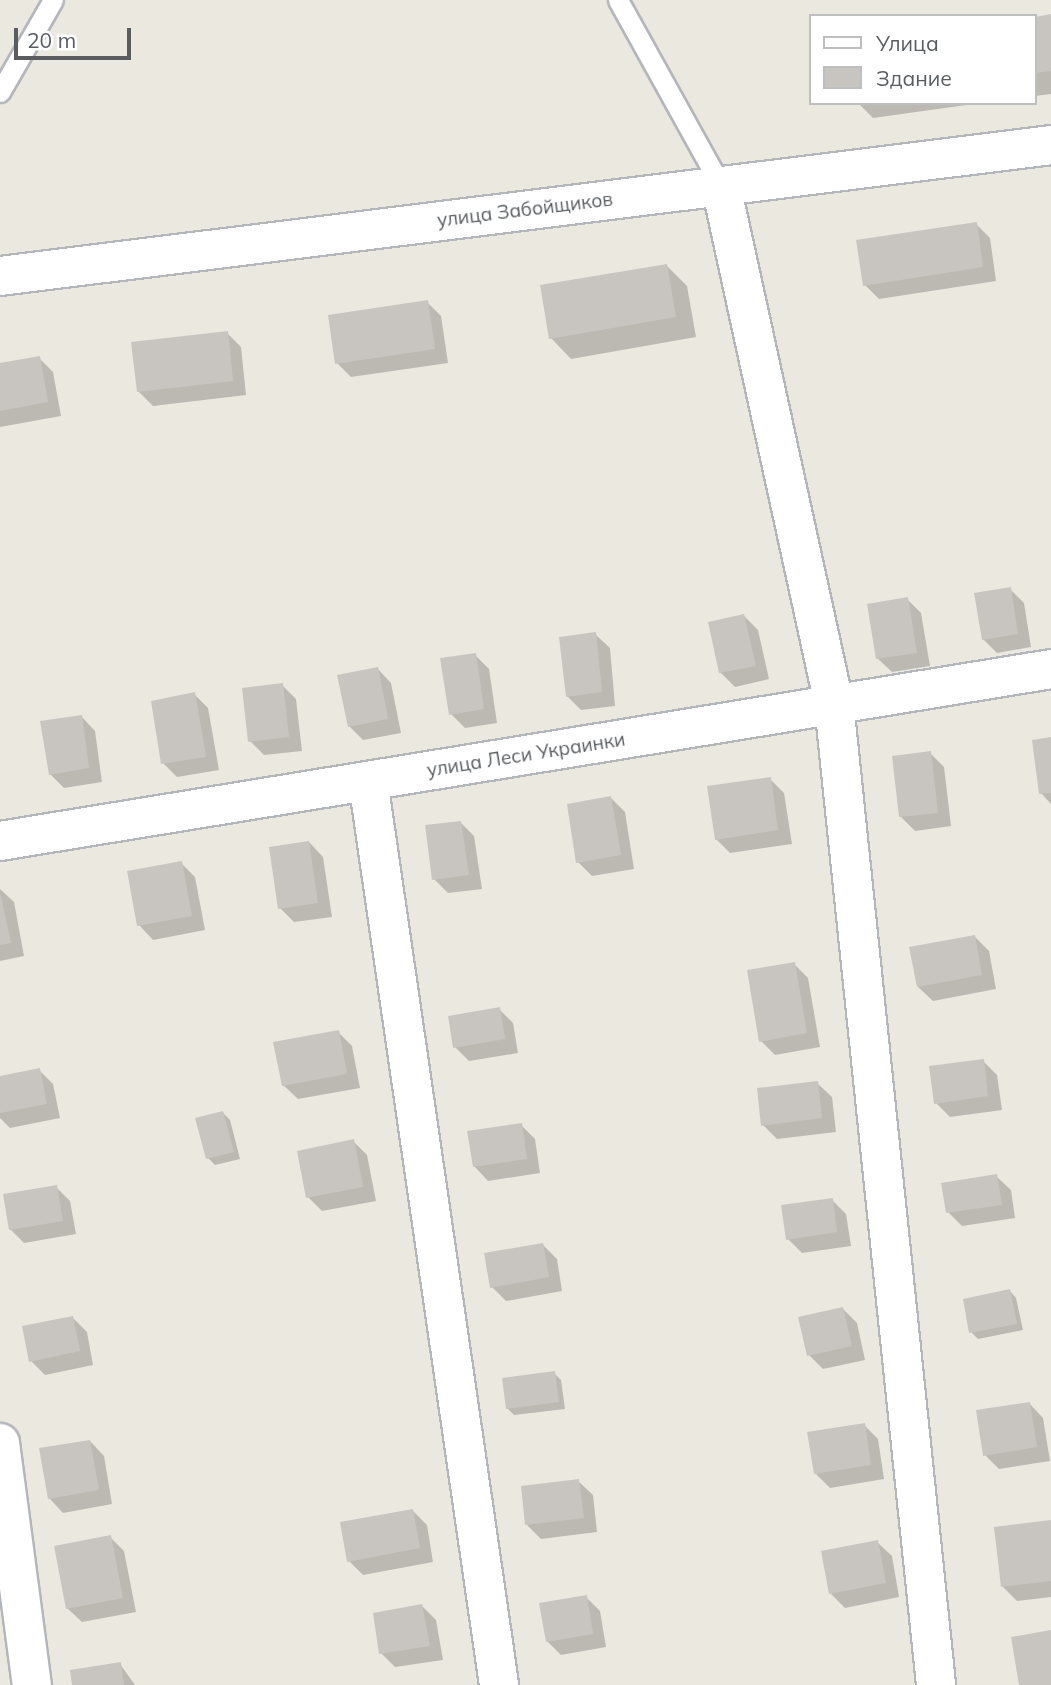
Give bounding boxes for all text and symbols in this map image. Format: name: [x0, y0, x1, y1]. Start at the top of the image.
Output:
scale bar: [18, 14, 135, 58]
legend: [810, 14, 1037, 105]
text: 20 m: [27, 27, 76, 53]
text: Улица: [876, 30, 939, 56]
text: Здание: [876, 65, 952, 91]
street label: улица Забойщиков: [436, 188, 614, 232]
street label: улица Леси Украинки: [425, 728, 627, 782]

